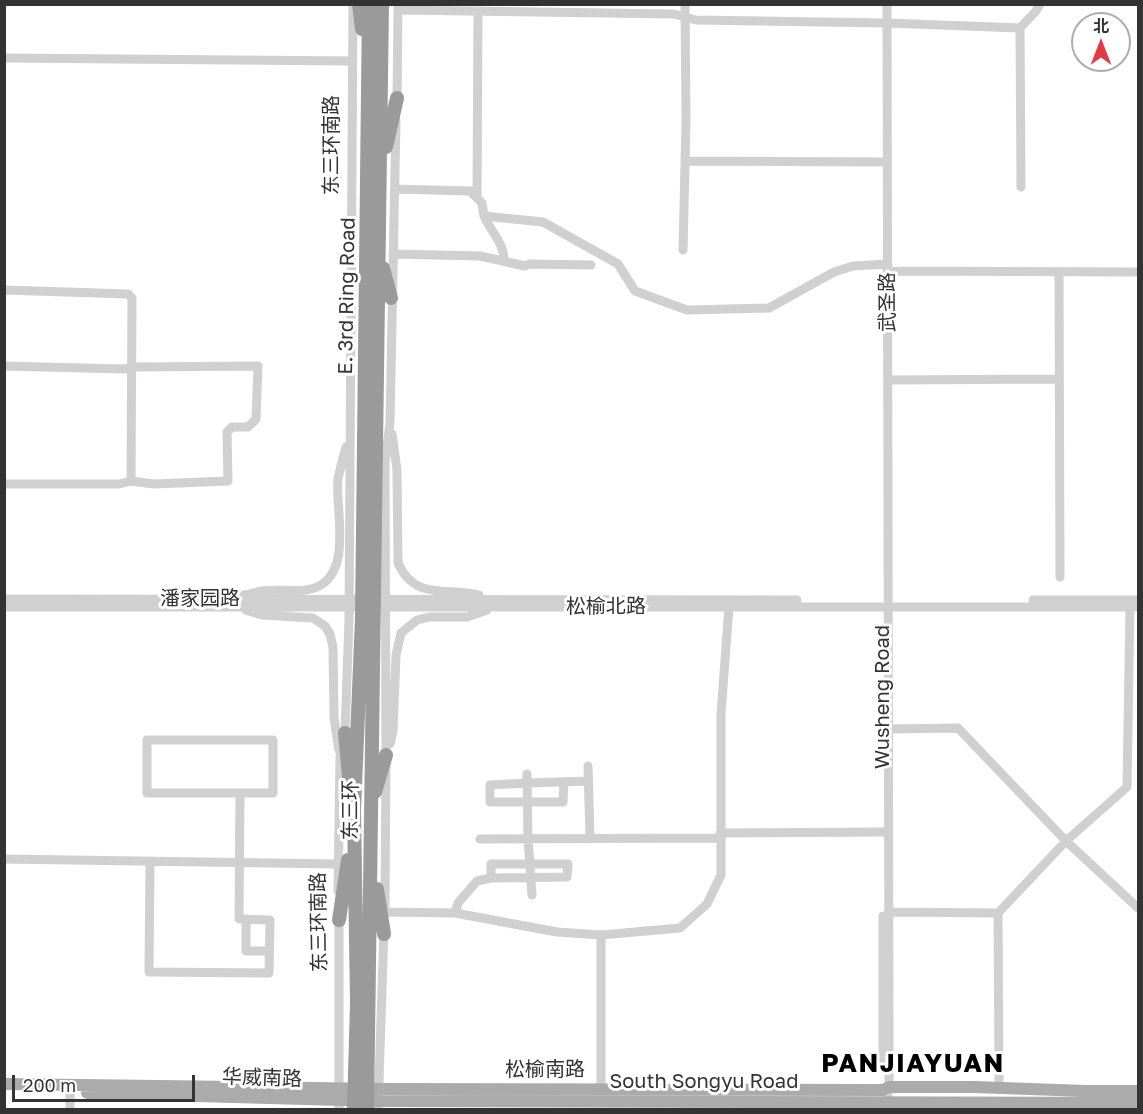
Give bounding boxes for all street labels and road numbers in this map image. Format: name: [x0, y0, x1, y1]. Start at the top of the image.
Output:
street label: 东三环南路: [320, 95, 344, 195]
street label: E. 3rd Ring Road: [334, 217, 360, 375]
street label: 武圣路: [876, 272, 900, 332]
street label: 潘家园路: [160, 587, 240, 611]
street label: 松榆北路: [566, 595, 646, 619]
street label: Wusheng Road: [871, 625, 895, 769]
street label: 东三环: [339, 780, 363, 840]
street label: 东三环南路: [306, 872, 332, 972]
street label: 松榆南路: [505, 1058, 585, 1082]
street label: 华威南路: [222, 1065, 302, 1091]
street label: South Songyu Road: [610, 1070, 798, 1094]

